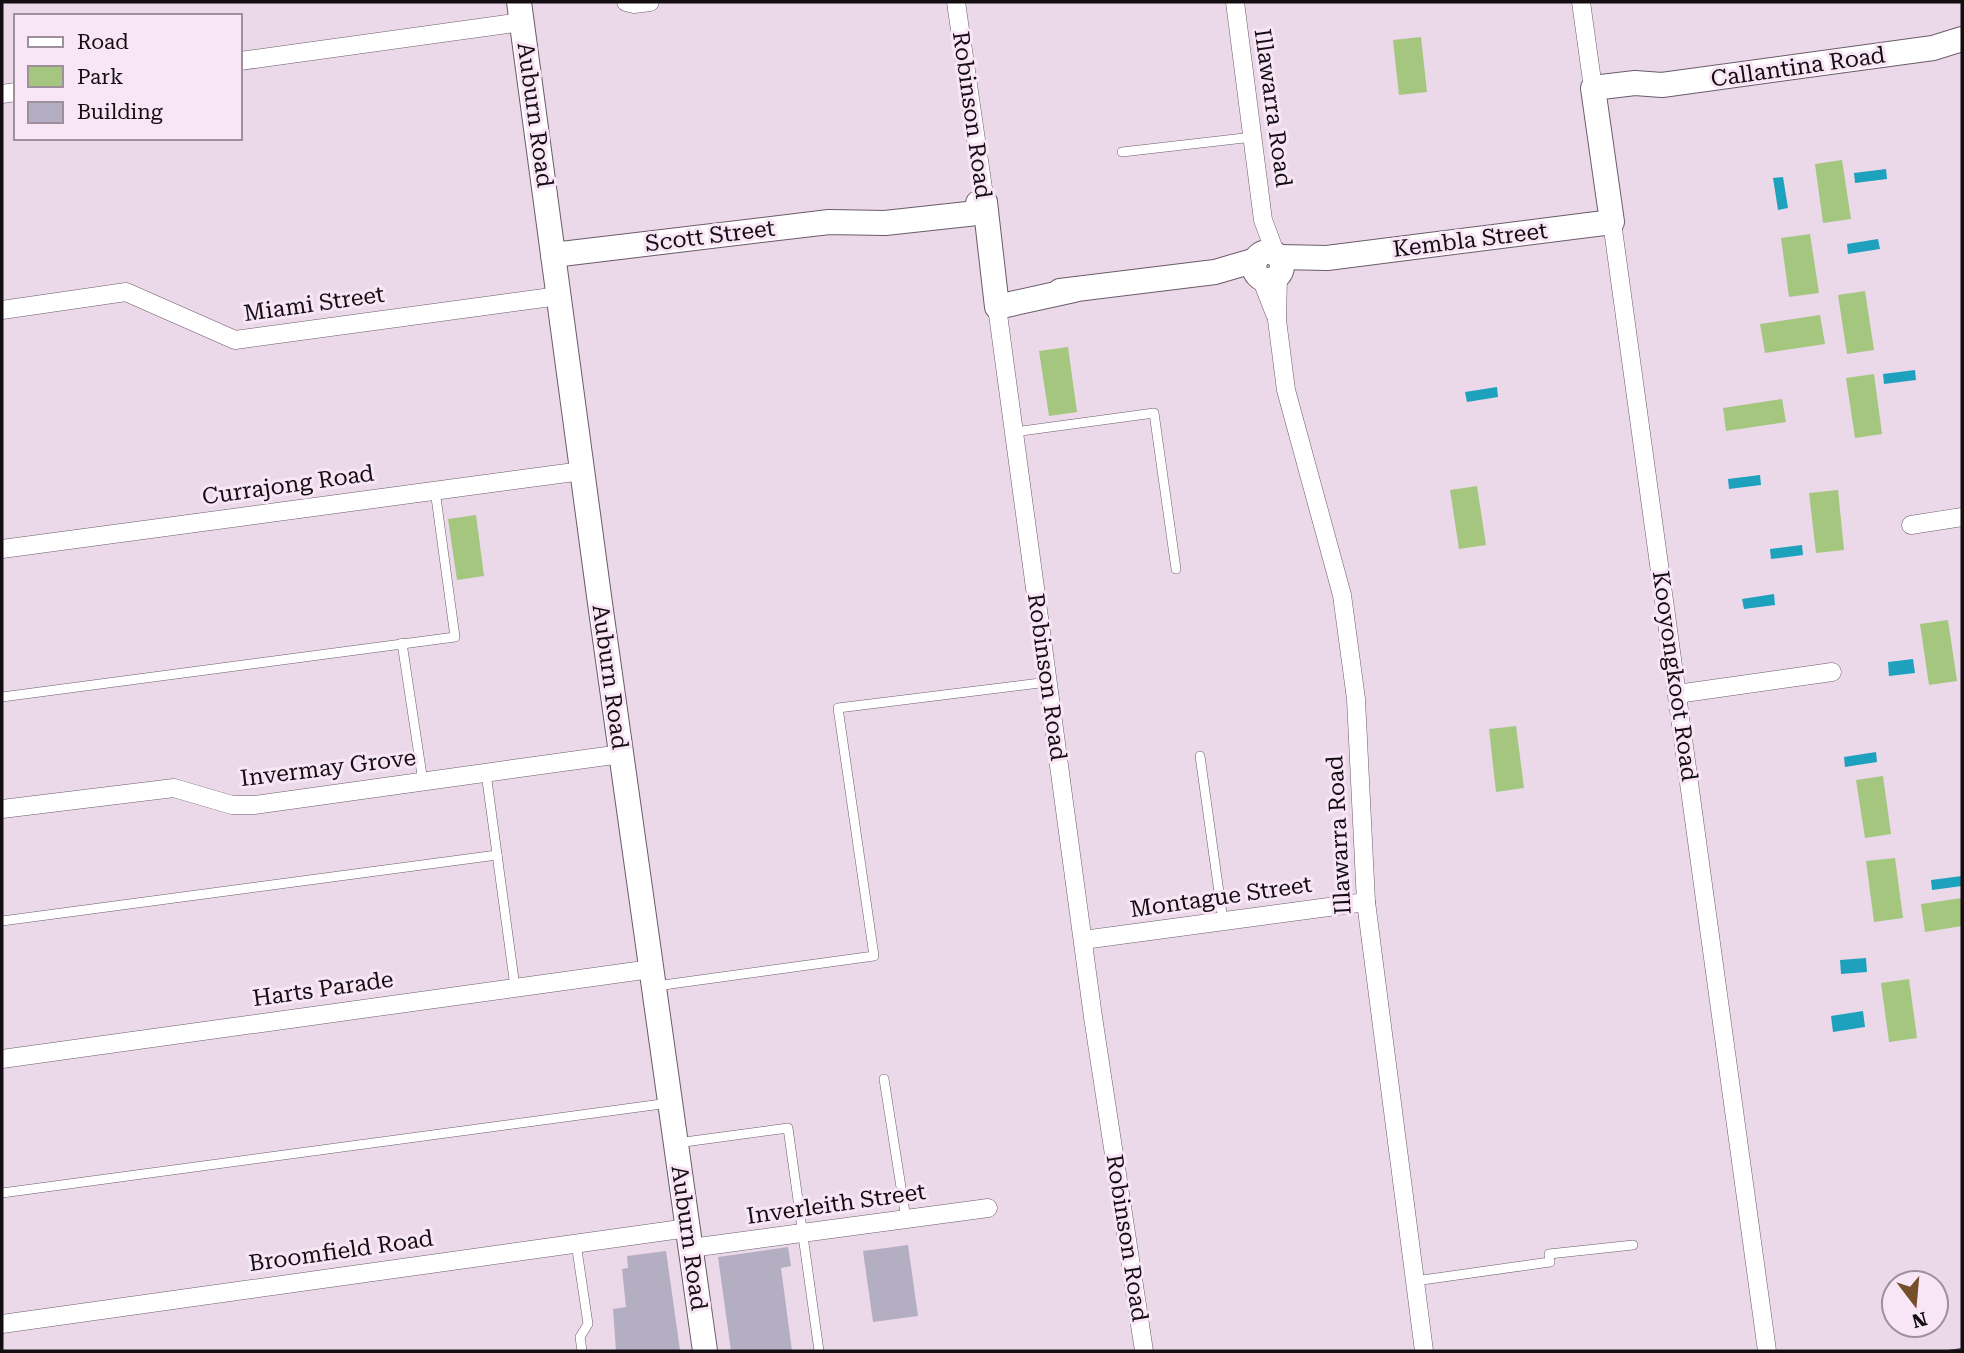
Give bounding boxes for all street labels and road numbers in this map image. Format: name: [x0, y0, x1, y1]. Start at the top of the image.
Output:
street label: Illawarra Road: [1249, 27, 1297, 189]
street label: Robinson Road: [947, 30, 997, 201]
street label: Auburn Road: [511, 41, 559, 189]
street label: Callantina Road: [1709, 41, 1887, 93]
street label: Scott Street: [643, 215, 777, 257]
street label: Kembla Street: [1391, 217, 1549, 263]
street label: Miami Street: [242, 281, 387, 327]
street label: Currajong Road: [200, 460, 376, 510]
street label: Kooyongkoot Road: [1647, 569, 1703, 783]
street label: Robinson Road: [1022, 592, 1072, 763]
street label: Auburn Road: [586, 603, 634, 751]
street label: Invermay Grove: [239, 744, 417, 792]
street label: Illawarra Road: [1321, 754, 1357, 915]
street label: Montague Street: [1128, 871, 1314, 923]
street label: Harts Parade: [251, 966, 395, 1012]
street label: Robinson Road: [1100, 1152, 1154, 1324]
street label: Auburn Road: [665, 1164, 713, 1312]
street label: Inverleith Street: [745, 1178, 928, 1230]
street label: Broomfield Road: [247, 1225, 435, 1277]

